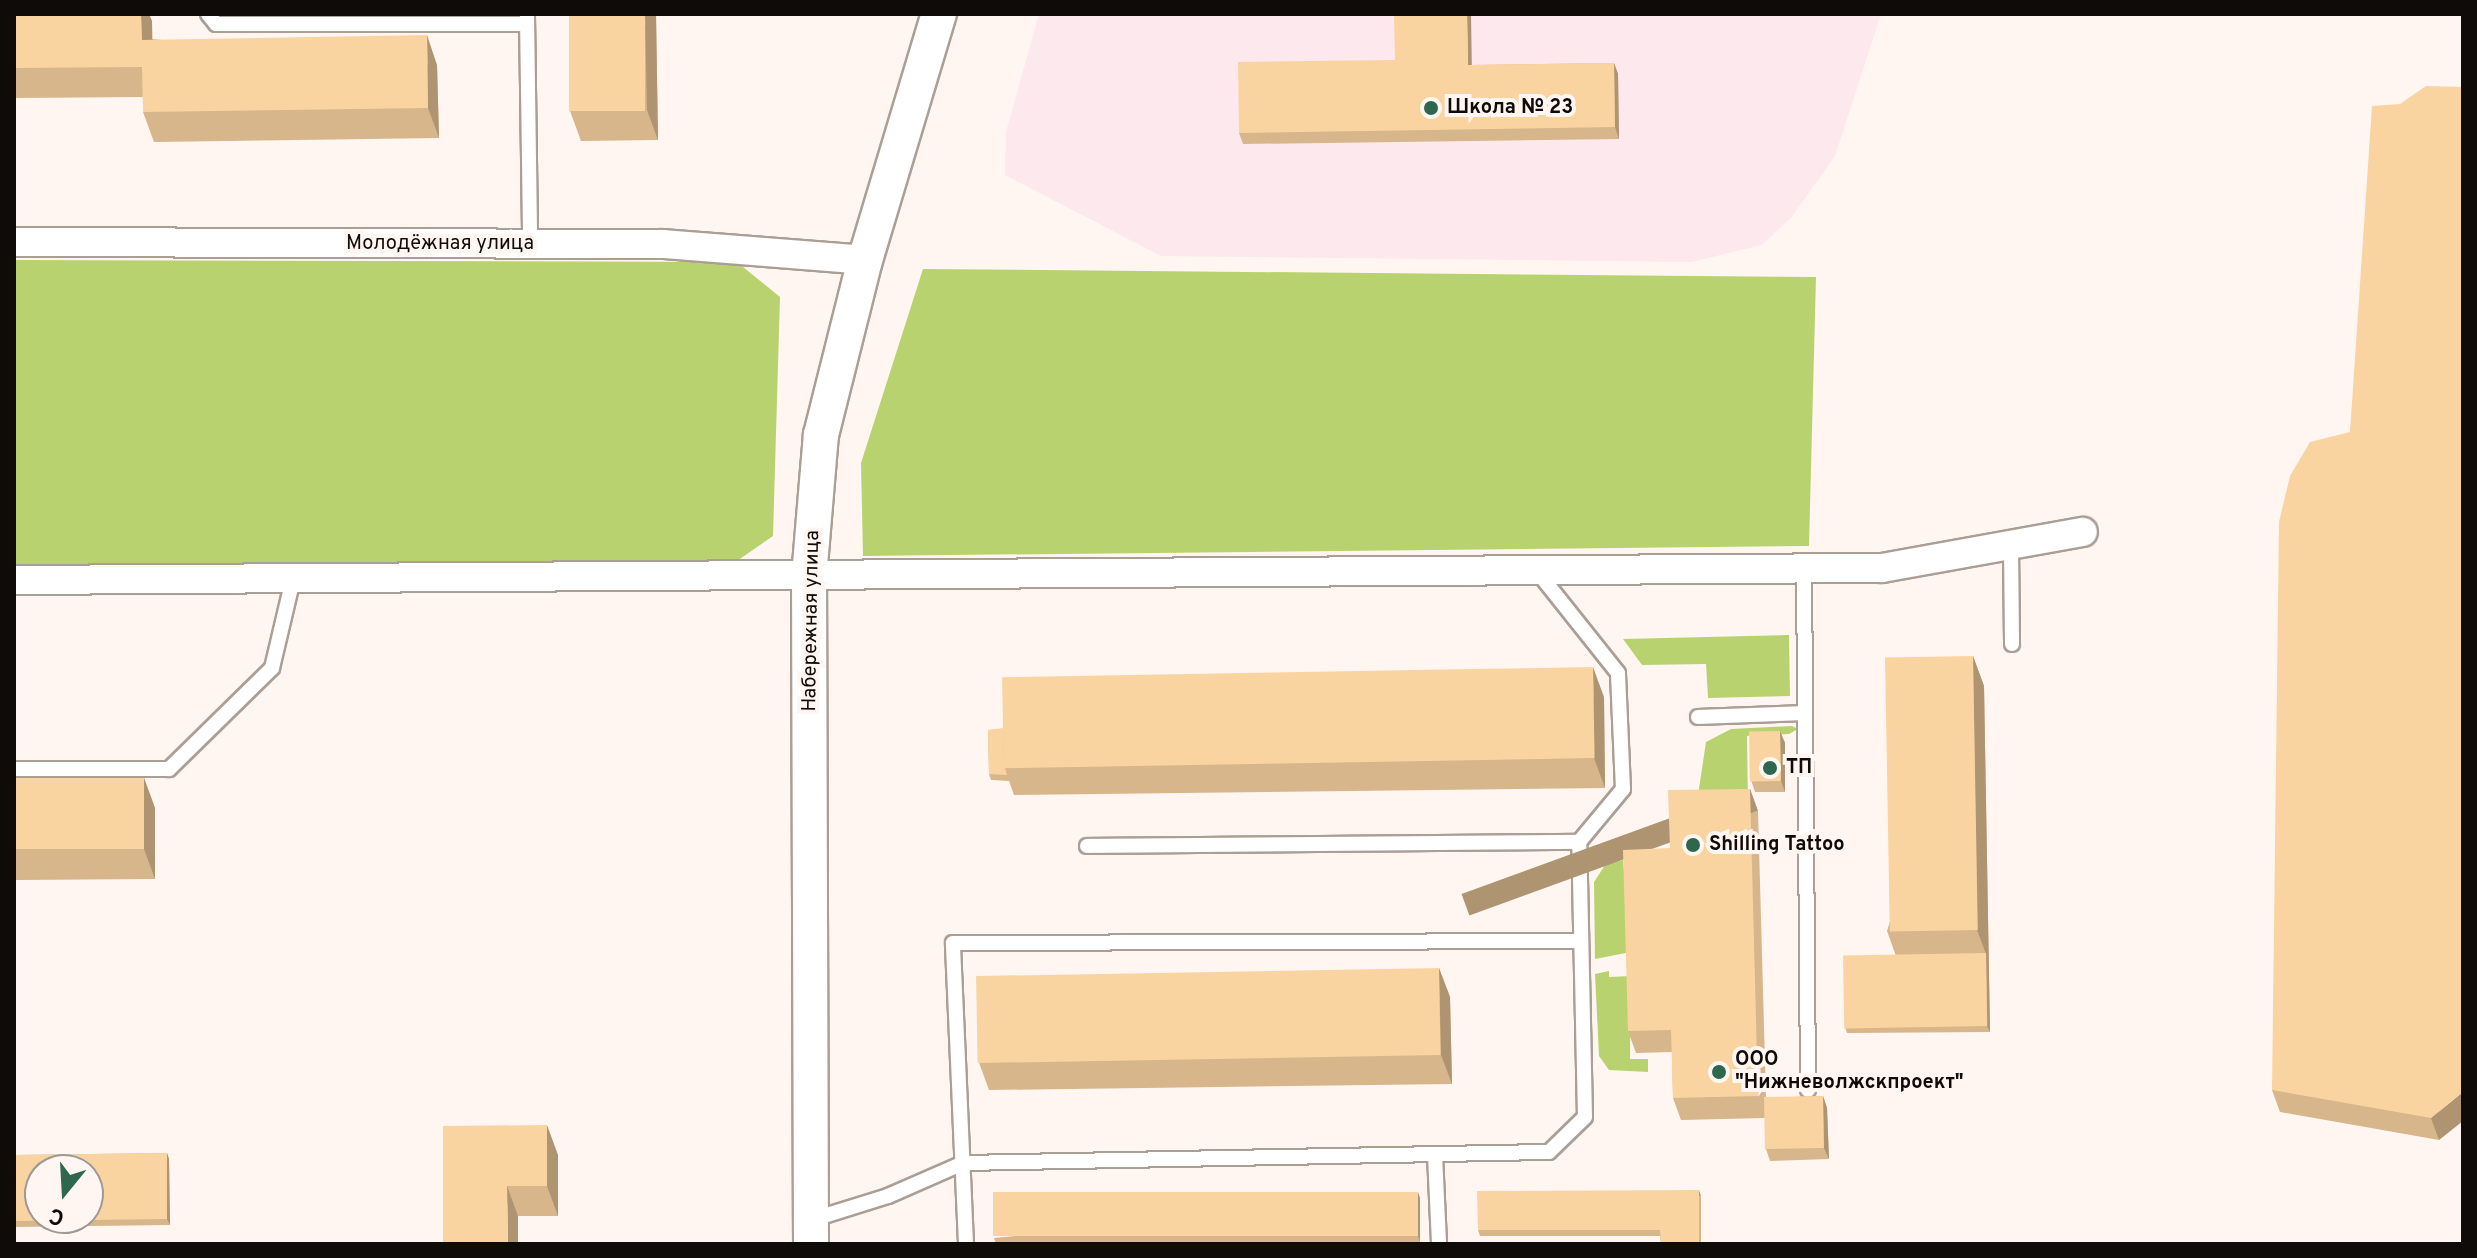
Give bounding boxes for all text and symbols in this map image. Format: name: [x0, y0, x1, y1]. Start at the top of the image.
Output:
place label: Школа № 23: [1447, 96, 1573, 120]
marker: Школа № 23: [1422, 99, 1440, 117]
street label: Молодёжная улица: [346, 232, 534, 256]
street label: Набережная улица: [798, 530, 826, 712]
place label: ТП: [1786, 756, 1812, 780]
marker: ТП: [1761, 759, 1779, 777]
place label: Shilling Tattoo: [1709, 833, 1845, 857]
marker: Shilling Tattoo: [1684, 836, 1702, 854]
place label: ООО "Нижневолжскпроект": [1735, 1048, 1964, 1095]
marker: ООО "Нижневолжскпроект": [1710, 1063, 1728, 1081]
north arrow: [24, 1154, 104, 1234]
text: С: [46, 1200, 68, 1230]

